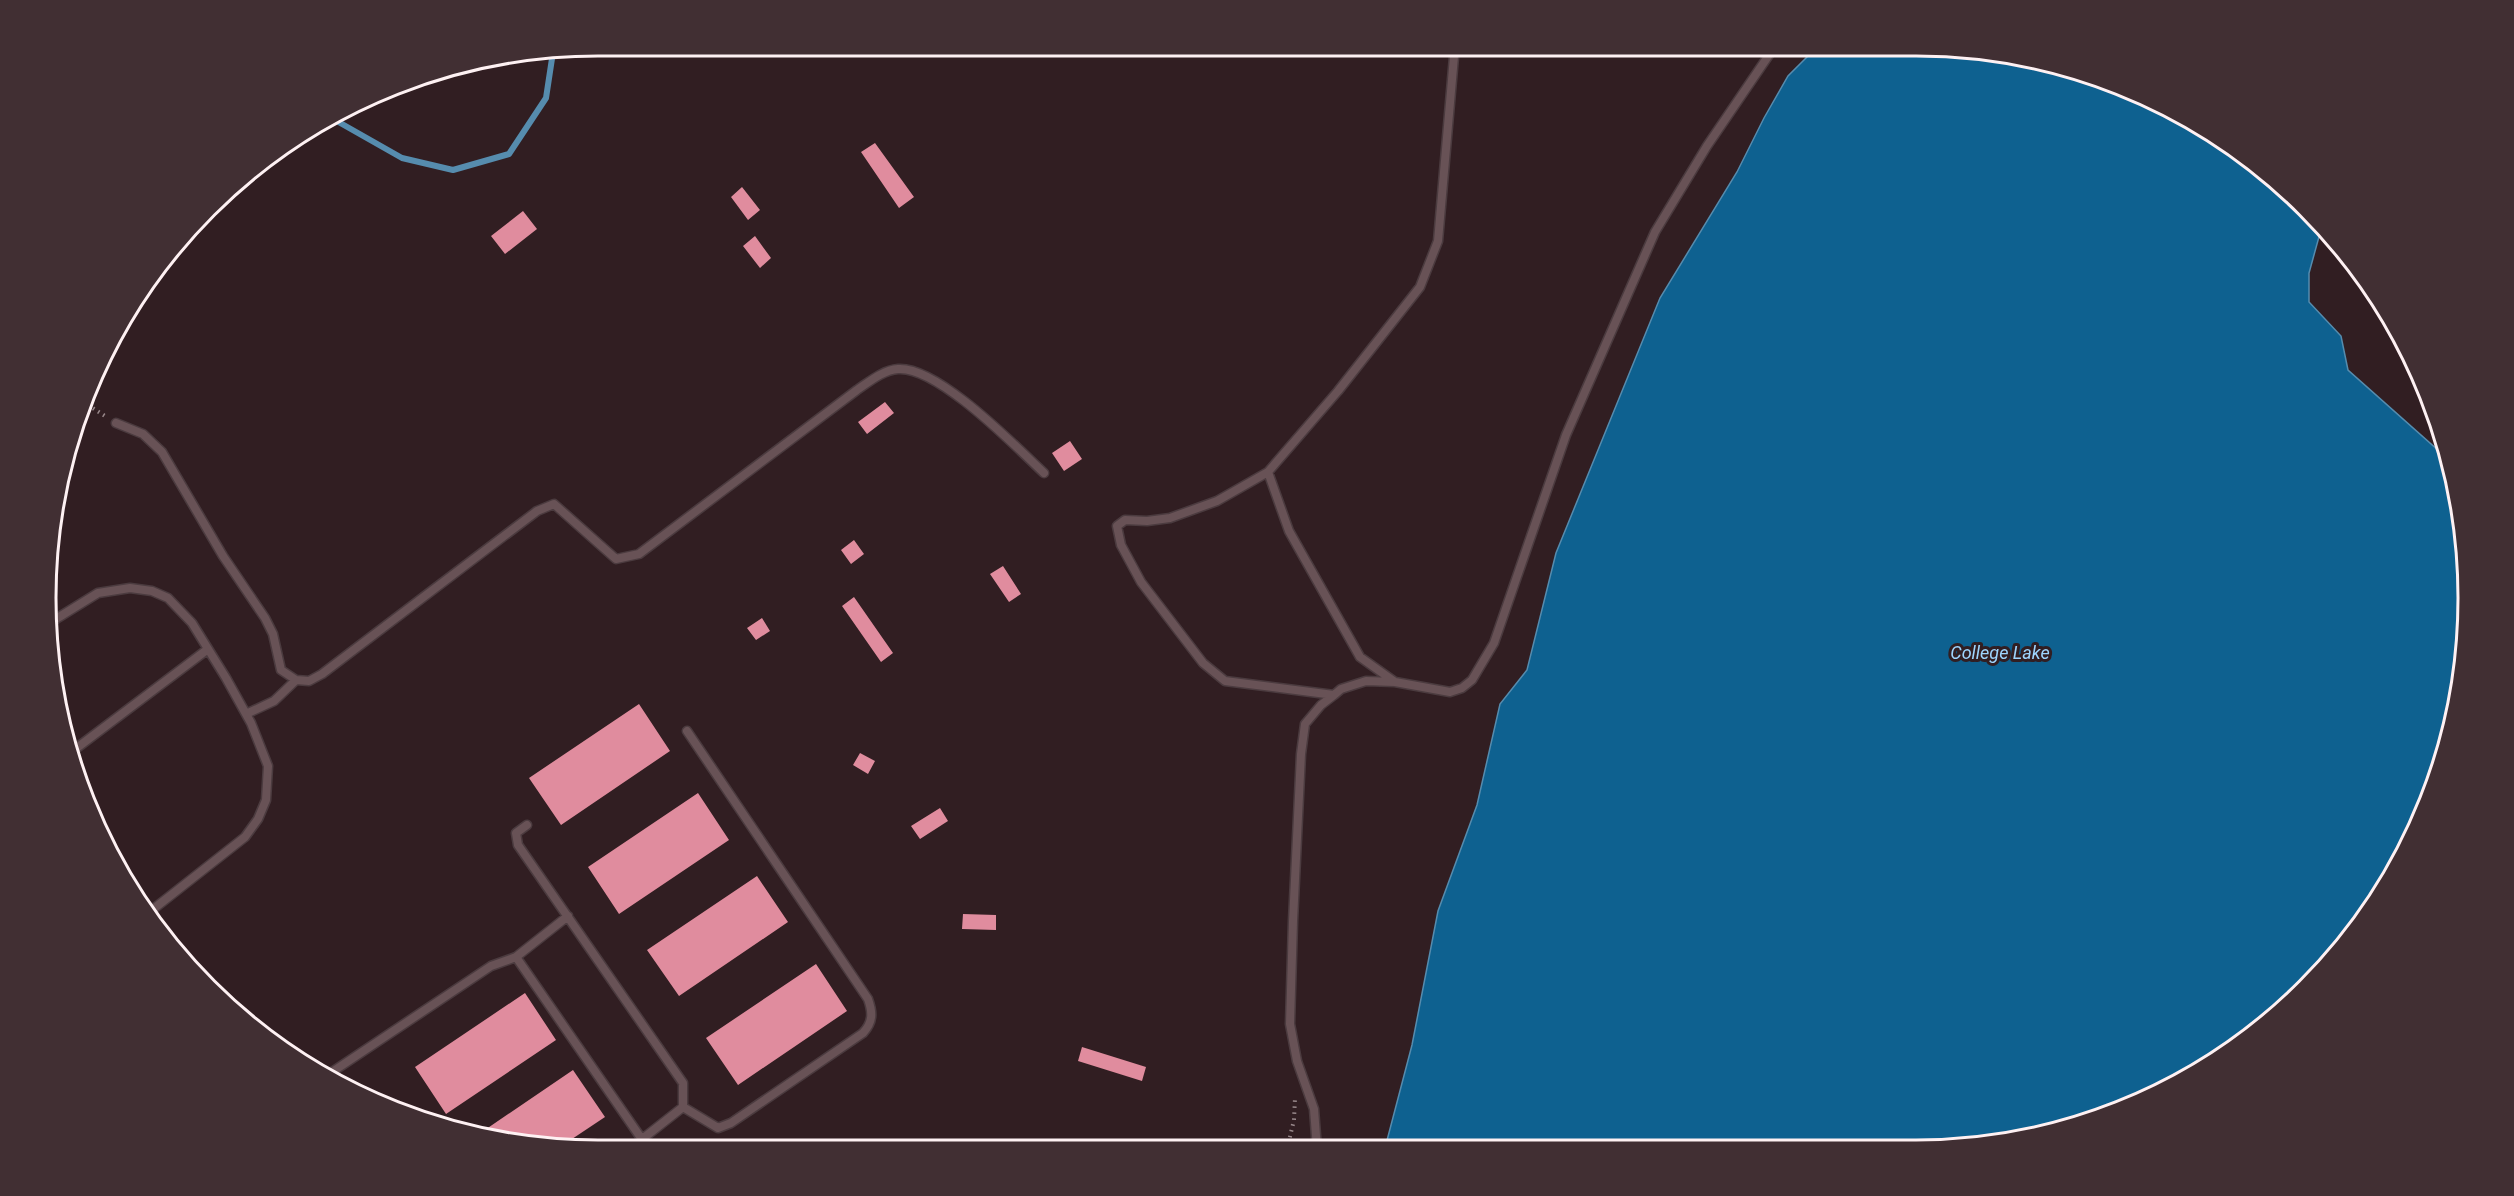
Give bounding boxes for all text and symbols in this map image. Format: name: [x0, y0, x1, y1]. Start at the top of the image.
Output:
water label: College Lake: [1950, 642, 2050, 663]

